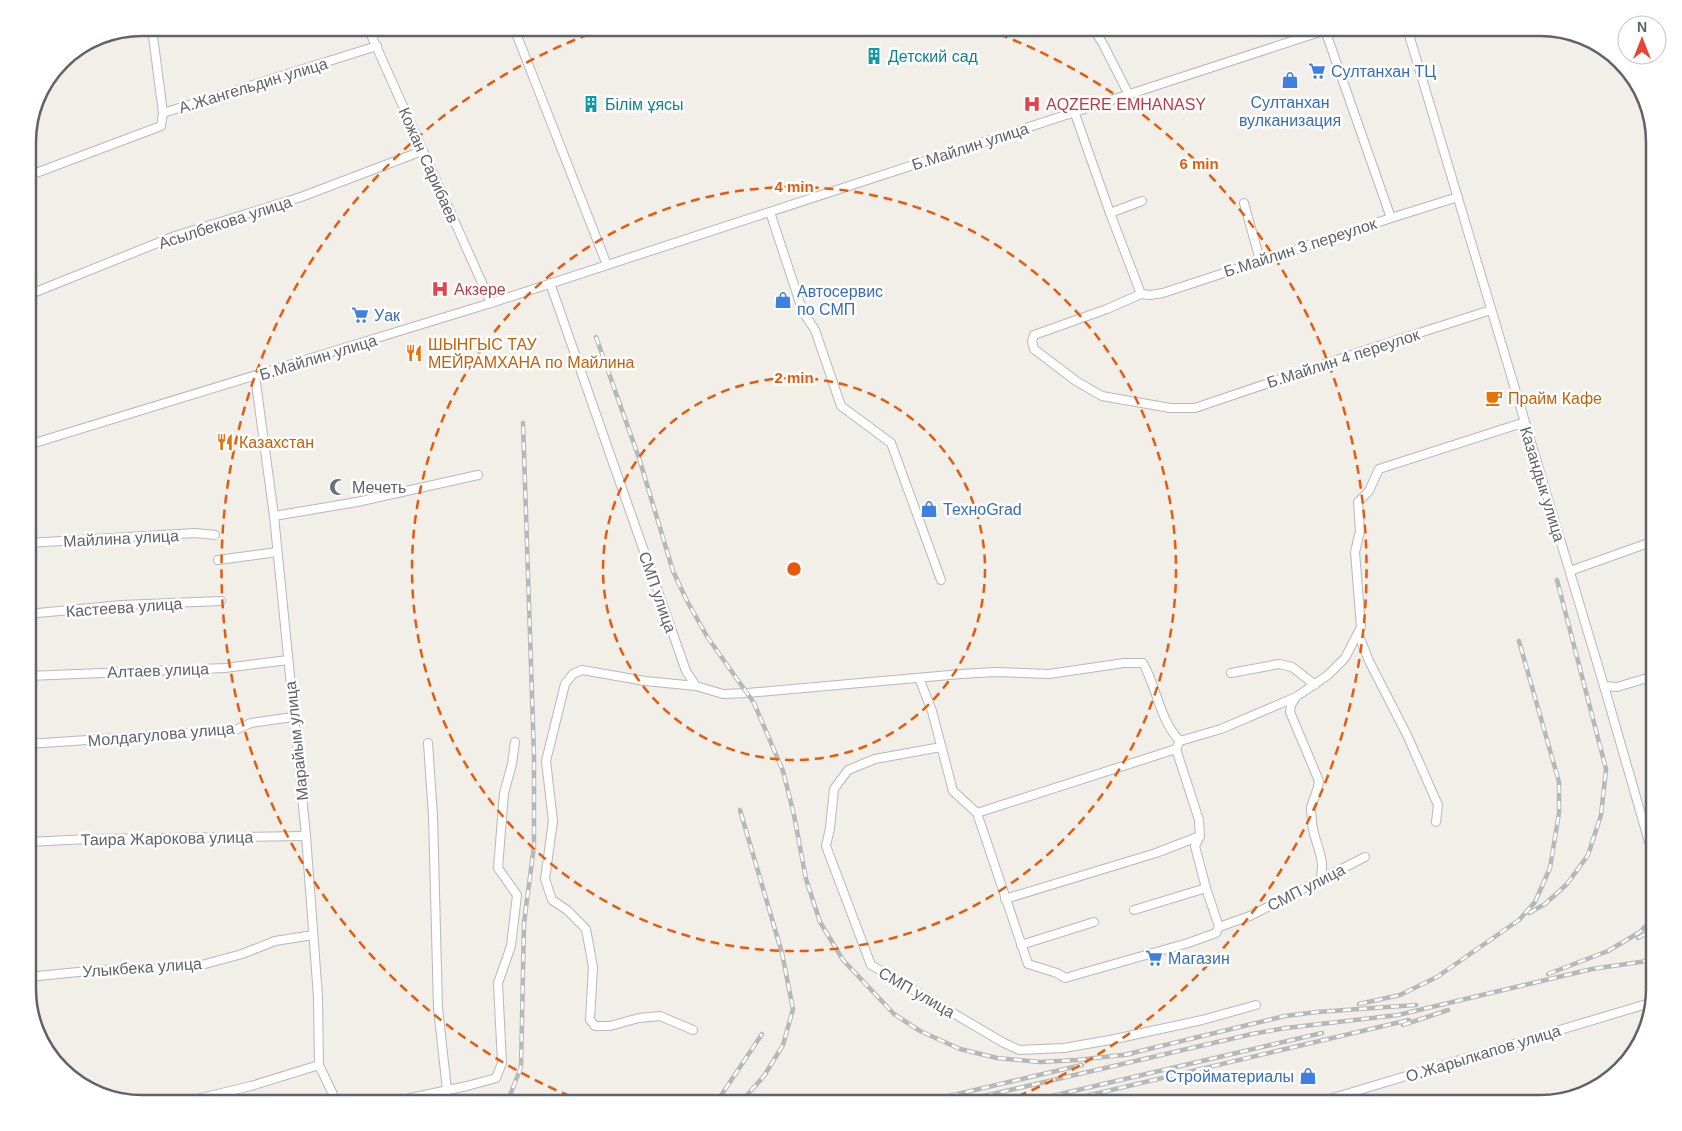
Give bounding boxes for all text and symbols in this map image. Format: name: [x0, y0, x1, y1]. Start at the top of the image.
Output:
north arrow: [1617, 15, 1667, 65]
text: N: [1637, 19, 1647, 35]
building icon: Детский сад: [864, 46, 884, 66]
place label: Детский сад: [888, 48, 979, 65]
street label: А.Жангельдин улица: [177, 55, 330, 116]
supermarket icon: Султанхан ТЦ: [1307, 61, 1327, 81]
place label: Султанхан ТЦ: [1331, 63, 1436, 80]
shop icon: Султанхан вулканизация: [1280, 70, 1300, 90]
building icon: Білім ұясы: [581, 94, 601, 114]
hospital icon: AQZERE EMHANASY: [1022, 94, 1042, 114]
place label: Султанхан вулканизация: [1239, 94, 1341, 129]
place label: Білім ұясы: [605, 96, 684, 113]
place label: AQZERE EMHANASY: [1046, 96, 1206, 113]
street label: Кожан Сарибаев: [395, 105, 462, 226]
street label: Б.Майлин улица: [910, 120, 1031, 173]
text: 6 min: [1179, 155, 1219, 172]
text: 4 min: [774, 178, 814, 195]
street label: Асылбекова улица: [156, 193, 294, 252]
street label: Б.Майлин 3 переулок: [1222, 214, 1380, 280]
hospital icon: Акзере: [430, 279, 450, 299]
place label: Акзере: [454, 281, 506, 298]
place label: Автосервис по СМП: [797, 283, 883, 318]
shop icon: Автосервис по СМП: [773, 290, 793, 310]
supermarket icon: Уак: [350, 305, 370, 325]
place label: Уак: [374, 307, 401, 324]
street label: Б.Майлин 4 переулок: [1265, 325, 1423, 391]
street label: Б.Майлин улица: [257, 332, 379, 383]
place label: ШЫНГЫС ТАУ МЕЙРАМХАНА по Майлина: [428, 336, 635, 371]
restaurant icon: ШЫНГЫС ТАУ МЕЙРАМХАНА по Майлина: [404, 343, 424, 363]
text: 2 min: [774, 369, 814, 386]
cafe icon: Прайм Кафе: [1484, 388, 1504, 408]
place label: Прайм Кафе: [1508, 390, 1602, 407]
street label: Казандык улица: [1517, 425, 1568, 544]
restaurant icon: Казахстан: [215, 432, 235, 452]
place label: Казахстан: [239, 434, 314, 451]
mosque icon: Мечеть: [328, 477, 348, 497]
place label: Мечеть: [352, 479, 406, 496]
shop icon: ТехноGrad: [919, 499, 939, 519]
place label: ТехноGrad: [943, 501, 1022, 518]
street label: Майлина улица: [63, 527, 179, 550]
street label: СМП улица: [636, 549, 679, 635]
centre of rings: [785, 560, 803, 578]
street label: Кастеева улица: [65, 595, 183, 620]
street label: Алтаев улица: [107, 660, 209, 681]
street label: Марайым улица: [282, 680, 311, 802]
street label: Молдагулова улица: [87, 720, 235, 749]
street label: Таира Жарокова улица: [81, 828, 253, 849]
street label: СМП улица: [1265, 861, 1348, 914]
supermarket icon: Магазин: [1144, 948, 1164, 968]
place label: Магазин: [1168, 950, 1230, 967]
street label: Улыкбека улица: [82, 955, 203, 980]
street label: СМП улица: [876, 964, 958, 1021]
street label: О.Жарылкапов улица: [1404, 1022, 1563, 1085]
shop icon: Стройматериалы: [1298, 1066, 1318, 1086]
place label: Стройматериалы: [1165, 1068, 1294, 1085]

